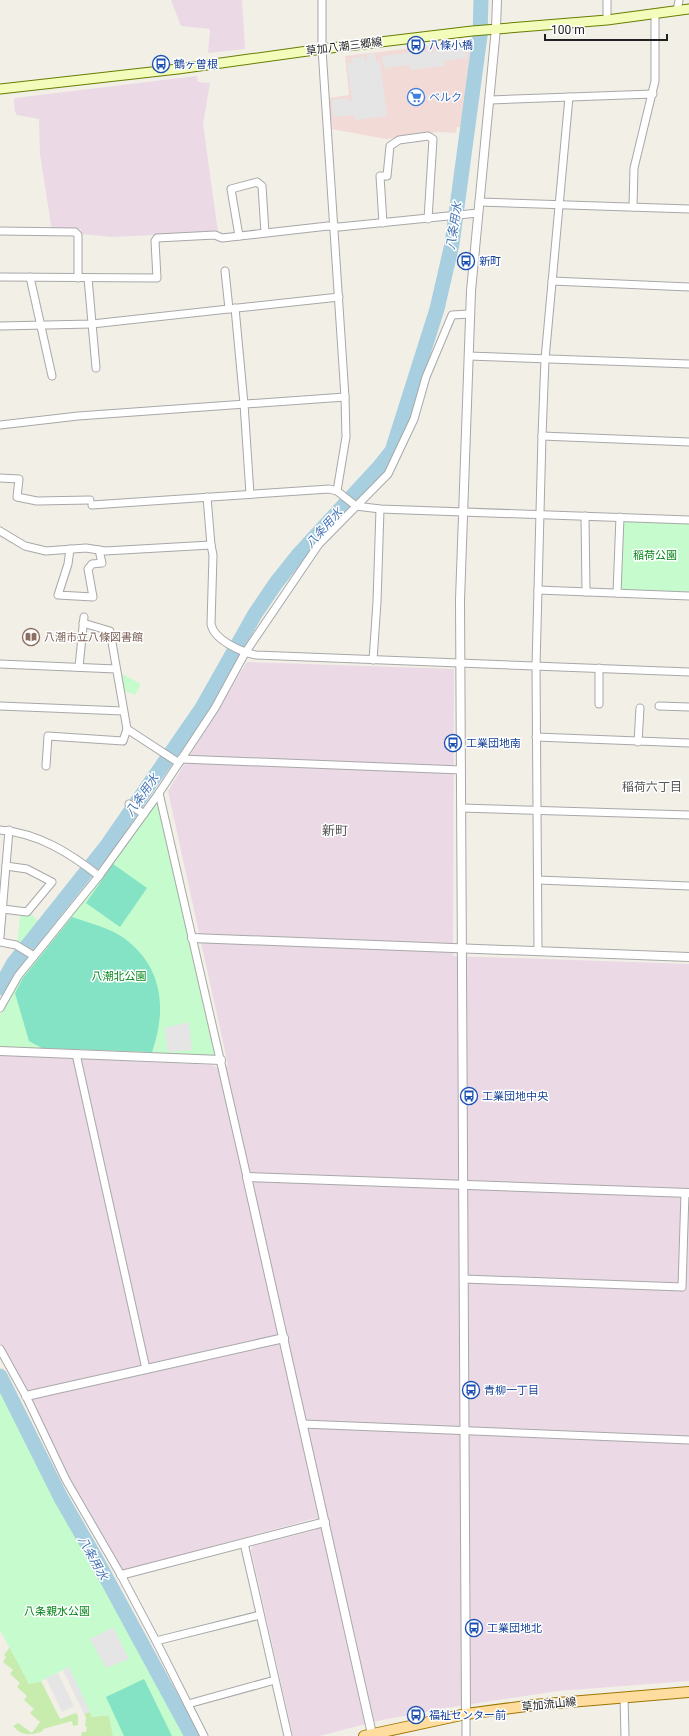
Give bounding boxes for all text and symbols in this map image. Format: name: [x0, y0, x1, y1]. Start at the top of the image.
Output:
scale bar: [545, 16, 667, 42]
text: 100 m: [551, 23, 585, 37]
street label: 草加八潮三郷線: [305, 35, 383, 58]
bus stop icon: 八條小橋: [406, 35, 426, 55]
place label: 八條小橋: [429, 39, 473, 52]
bus stop icon: 鶴ヶ曽根: [151, 54, 171, 74]
place label: 鶴ヶ曽根: [174, 58, 218, 71]
supermarket icon: ベルク: [406, 87, 426, 107]
place label: ベルク: [429, 91, 462, 104]
water label: 八条用水: [443, 199, 465, 251]
bus stop icon: 新町: [456, 251, 476, 271]
place label: 新町: [479, 255, 501, 268]
water label: 八条用水: [303, 504, 347, 551]
park label: 稲荷公園: [633, 549, 677, 562]
library icon: 八潮市立八條図書館: [21, 627, 41, 647]
place label: 八潮市立八條図書館: [44, 631, 143, 644]
bus stop icon: 工業団地南: [443, 733, 463, 753]
place label: 工業団地南: [466, 737, 521, 750]
water label: 八条用水: [122, 770, 163, 819]
district label: 稲荷六丁目: [622, 780, 682, 794]
district label: 新町: [322, 823, 348, 838]
park label: 八潮北公園: [92, 970, 147, 983]
bus stop icon: 工業団地中央: [459, 1086, 479, 1106]
place label: 工業団地中央: [482, 1090, 549, 1103]
bus stop icon: 青柳一丁目: [461, 1380, 481, 1400]
place label: 青柳一丁目: [484, 1384, 539, 1397]
water label: 八条用水: [75, 1534, 112, 1584]
park label: 八条親水公園: [24, 1605, 90, 1618]
bus stop icon: 工業団地北: [464, 1618, 484, 1638]
place label: 工業団地北: [487, 1622, 542, 1635]
street label: 草加流山線: [521, 1695, 577, 1714]
bus stop icon: 福祉センター前: [406, 1705, 426, 1725]
place label: 福祉センター前: [429, 1709, 506, 1722]

